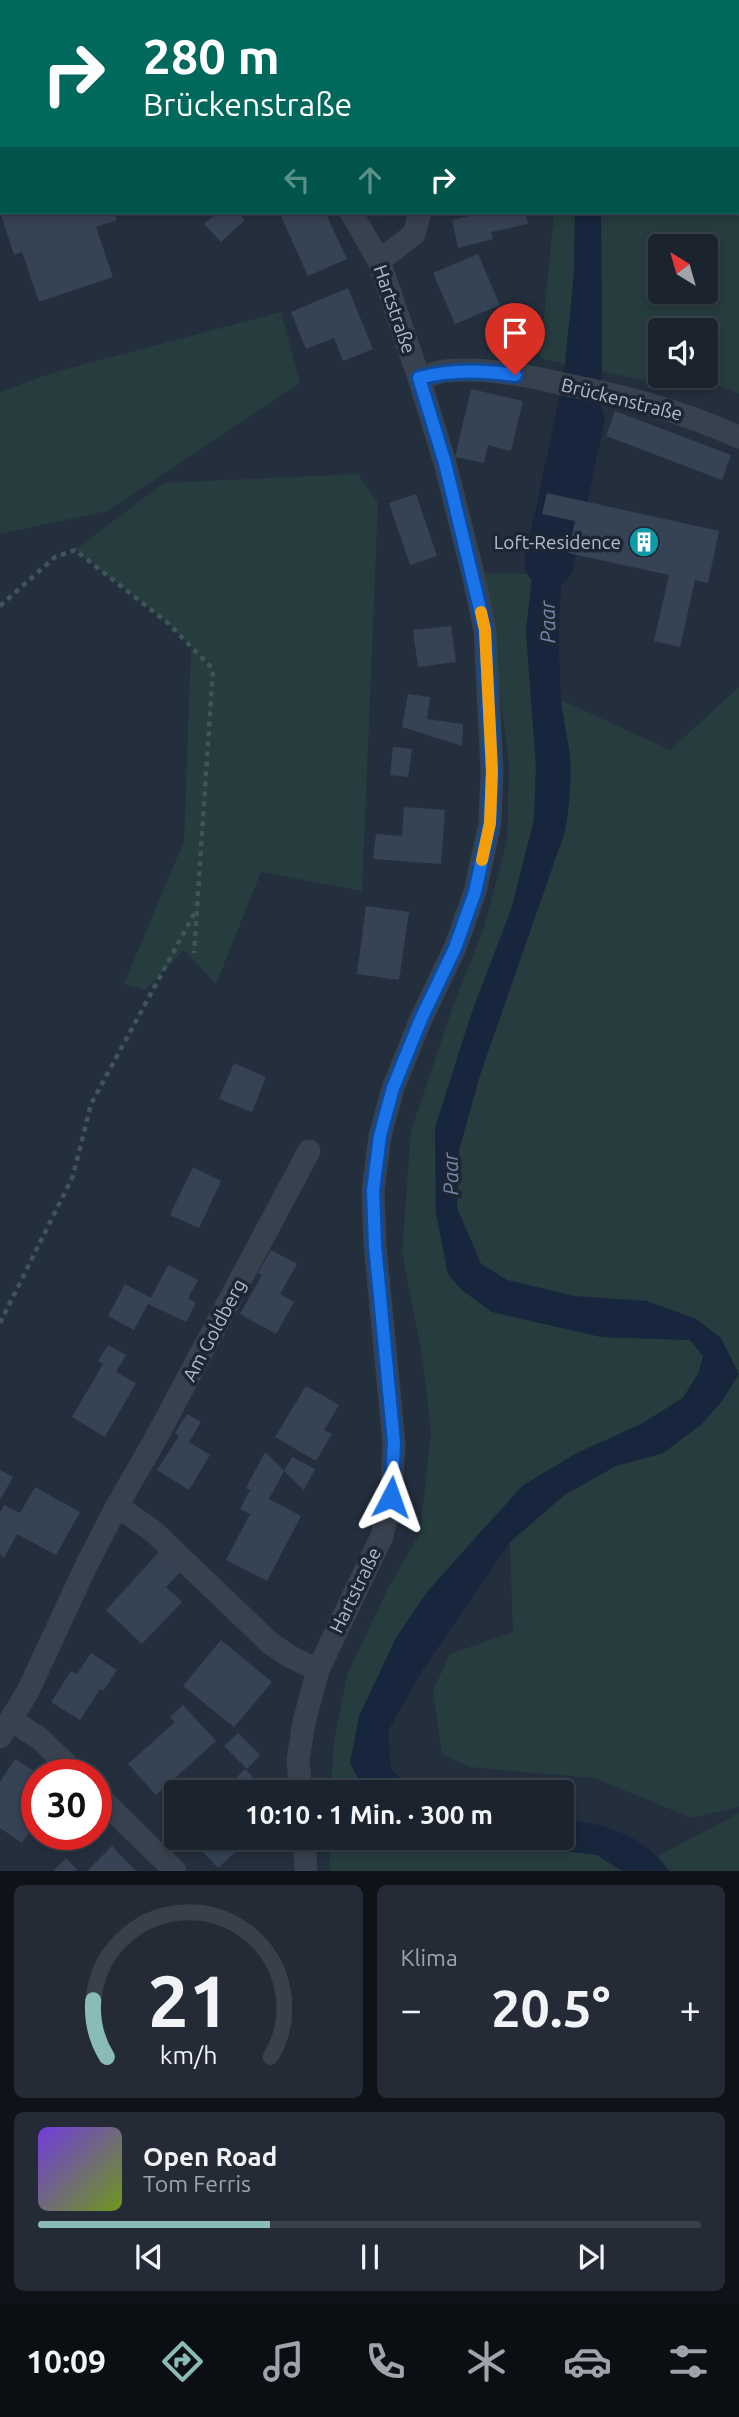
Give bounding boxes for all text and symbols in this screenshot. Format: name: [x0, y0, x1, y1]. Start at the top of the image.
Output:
icon: right: [28, 28, 119, 119]
text: 280 m: [143, 28, 280, 83]
text: Brückenstraße: [143, 86, 352, 122]
icon: left: [278, 161, 316, 199]
icon: ahead: [351, 161, 389, 199]
icon: right: [424, 161, 462, 199]
north arrow: [648, 234, 718, 304]
map controls: [648, 234, 718, 388]
street label: Hartstraße: [370, 262, 420, 356]
pin: [485, 303, 545, 375]
icon: arrive: [496, 314, 534, 352]
button: sound: [648, 318, 718, 388]
street label: Brückenstraße: [559, 373, 685, 425]
building icon: Loft-Residence: [627, 525, 661, 559]
place label: Loft-Residence: [494, 531, 621, 553]
water label: Paar: [535, 599, 559, 644]
water label: Paar: [438, 1151, 462, 1196]
street label: Am Goldberg: [178, 1275, 250, 1385]
position arrow: [354, 1460, 428, 1534]
street label: Hartstraße: [325, 1544, 385, 1636]
speed limit sign: 30: [21, 1759, 112, 1850]
text: 10:10 · 1 Min. · 300 m: [245, 1800, 493, 1829]
text: Klima: [401, 1945, 458, 1970]
text: 21: [147, 1960, 229, 2042]
text: 20.5°: [491, 1979, 610, 2037]
text: −: [401, 1988, 422, 2030]
text: +: [680, 1988, 701, 2030]
text: km/h: [159, 2041, 217, 2069]
text: Open Road: [143, 2142, 277, 2171]
text: Tom Ferris: [143, 2171, 251, 2196]
icon: previous: [130, 2238, 168, 2276]
icon: pause: [351, 2238, 389, 2276]
icon: next: [572, 2238, 610, 2276]
icon: directions: [158, 2337, 207, 2386]
icon: music: [259, 2337, 308, 2386]
icon: phone: [361, 2337, 410, 2386]
icon: climate: [462, 2337, 511, 2386]
icon: car: [563, 2337, 612, 2386]
icon: filters: [664, 2337, 713, 2386]
text: 10:09: [26, 2343, 106, 2379]

